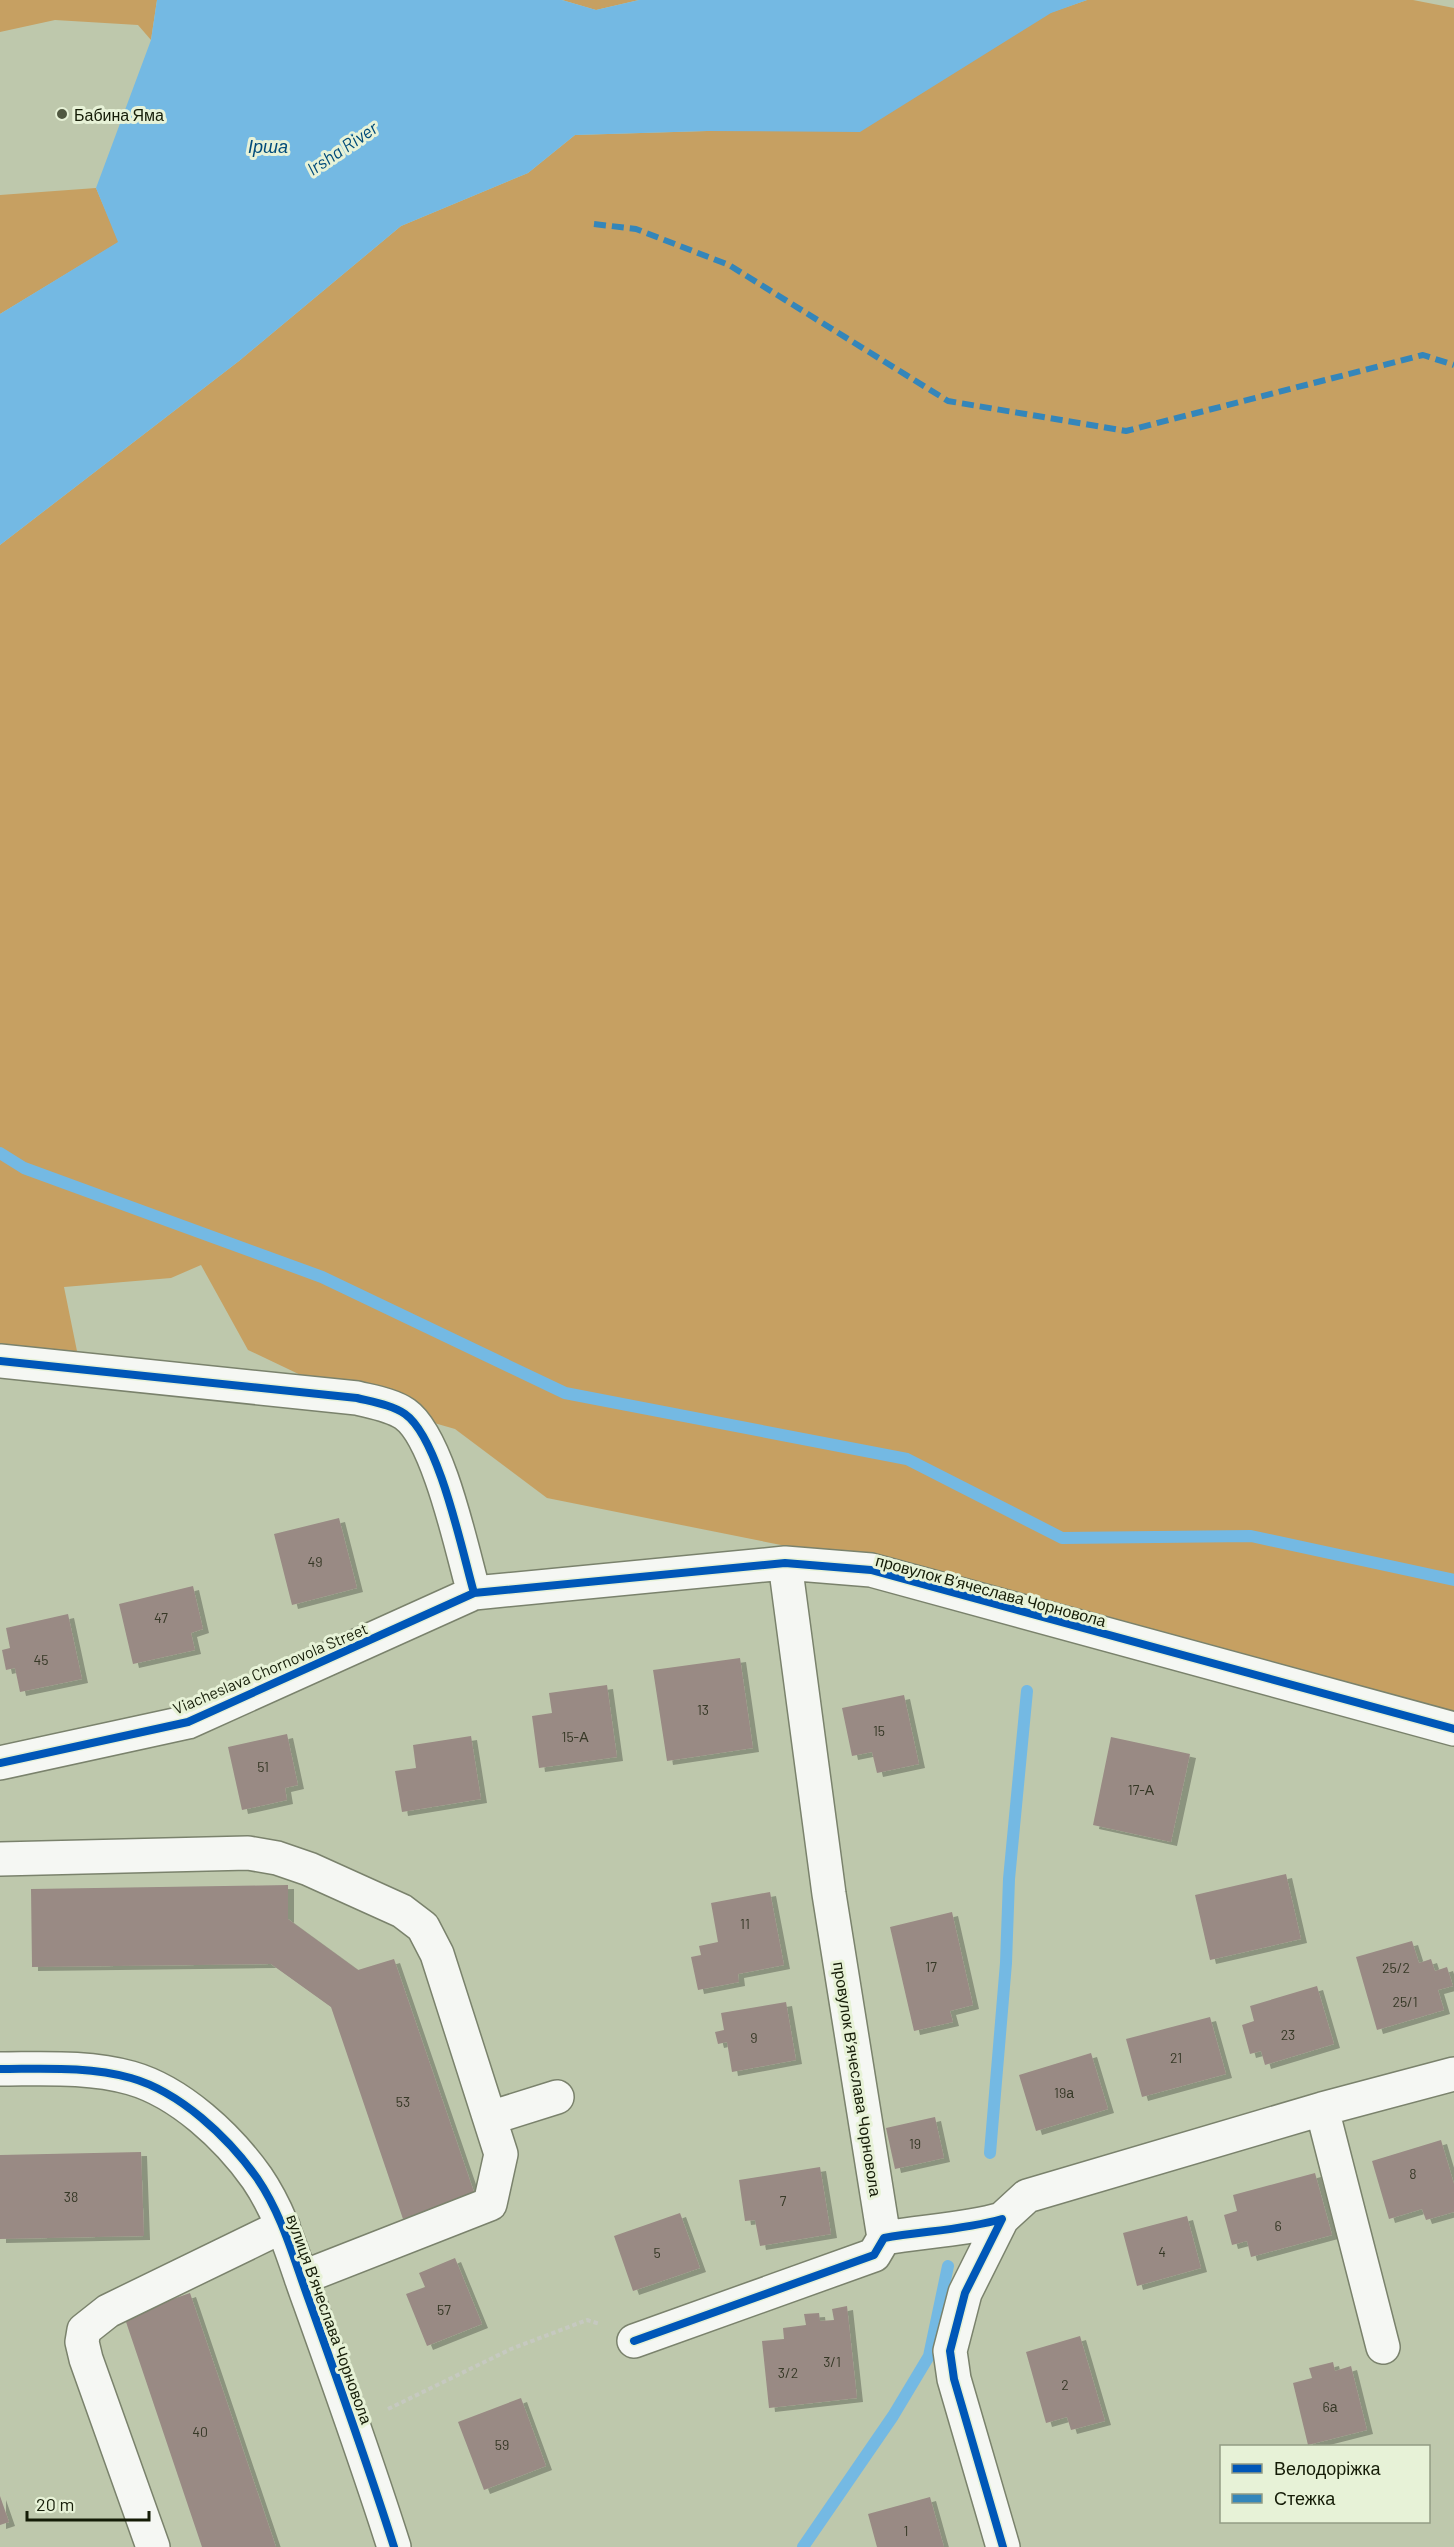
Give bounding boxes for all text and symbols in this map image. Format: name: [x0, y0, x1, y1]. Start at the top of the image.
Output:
place label: Бабина Яма: [74, 105, 164, 124]
marker: Бабина Яма: [55, 107, 69, 121]
water label: Irsha River: [302, 116, 382, 180]
water label: Ірша: [248, 135, 288, 157]
street label: провулок Вʼячеслава Чорновола: [874, 1550, 1108, 1630]
house number: 49: [307, 1553, 323, 1570]
house number: 47: [154, 1609, 168, 1626]
street label: Viacheslava Chornovola Street: [170, 1618, 370, 1718]
house number: 45: [34, 1651, 48, 1668]
house number: 13: [697, 1701, 709, 1718]
house number: 15: [873, 1722, 885, 1739]
house number: 15-А: [562, 1728, 589, 1745]
house number: 51: [257, 1758, 269, 1775]
house number: 17-А: [1128, 1781, 1155, 1798]
house number: 11: [740, 1915, 750, 1932]
house number: 17: [925, 1958, 937, 1975]
house number: 25/2: [1382, 1959, 1410, 1976]
street label: провулок Вʼячеслава Чорновола: [830, 1960, 886, 2198]
house number: 25/1: [1392, 1993, 1418, 2010]
house number: 23: [1281, 2026, 1295, 2043]
house number: 9: [750, 2029, 758, 2046]
house number: 21: [1170, 2049, 1182, 2066]
house number: 19а: [1054, 2084, 1074, 2101]
house number: 53: [396, 2093, 410, 2110]
house number: 19: [909, 2135, 921, 2152]
house number: 8: [1409, 2165, 1417, 2182]
house number: 38: [64, 2188, 78, 2205]
house number: 7: [780, 2192, 787, 2209]
street label: вулиця Вʼячеслава Чорновола: [283, 2212, 377, 2427]
house number: 6: [1274, 2217, 1282, 2234]
house number: 4: [1158, 2243, 1166, 2260]
house number: 5: [653, 2244, 661, 2261]
house number: 57: [437, 2301, 451, 2318]
house number: 3/1: [823, 2353, 841, 2370]
house number: 3/2: [778, 2364, 798, 2381]
house number: 2: [1061, 2376, 1069, 2393]
house number: 6а: [1323, 2398, 1338, 2415]
house number: 40: [192, 2423, 208, 2440]
house number: 59: [495, 2436, 509, 2453]
legend: [1220, 2445, 1430, 2523]
text: Велодоріжка: [1274, 2457, 1382, 2479]
scale bar: [27, 2484, 148, 2522]
text: Стежка: [1274, 2487, 1336, 2509]
text: 20 m: [36, 2493, 74, 2515]
house number: 1: [904, 2522, 908, 2539]

